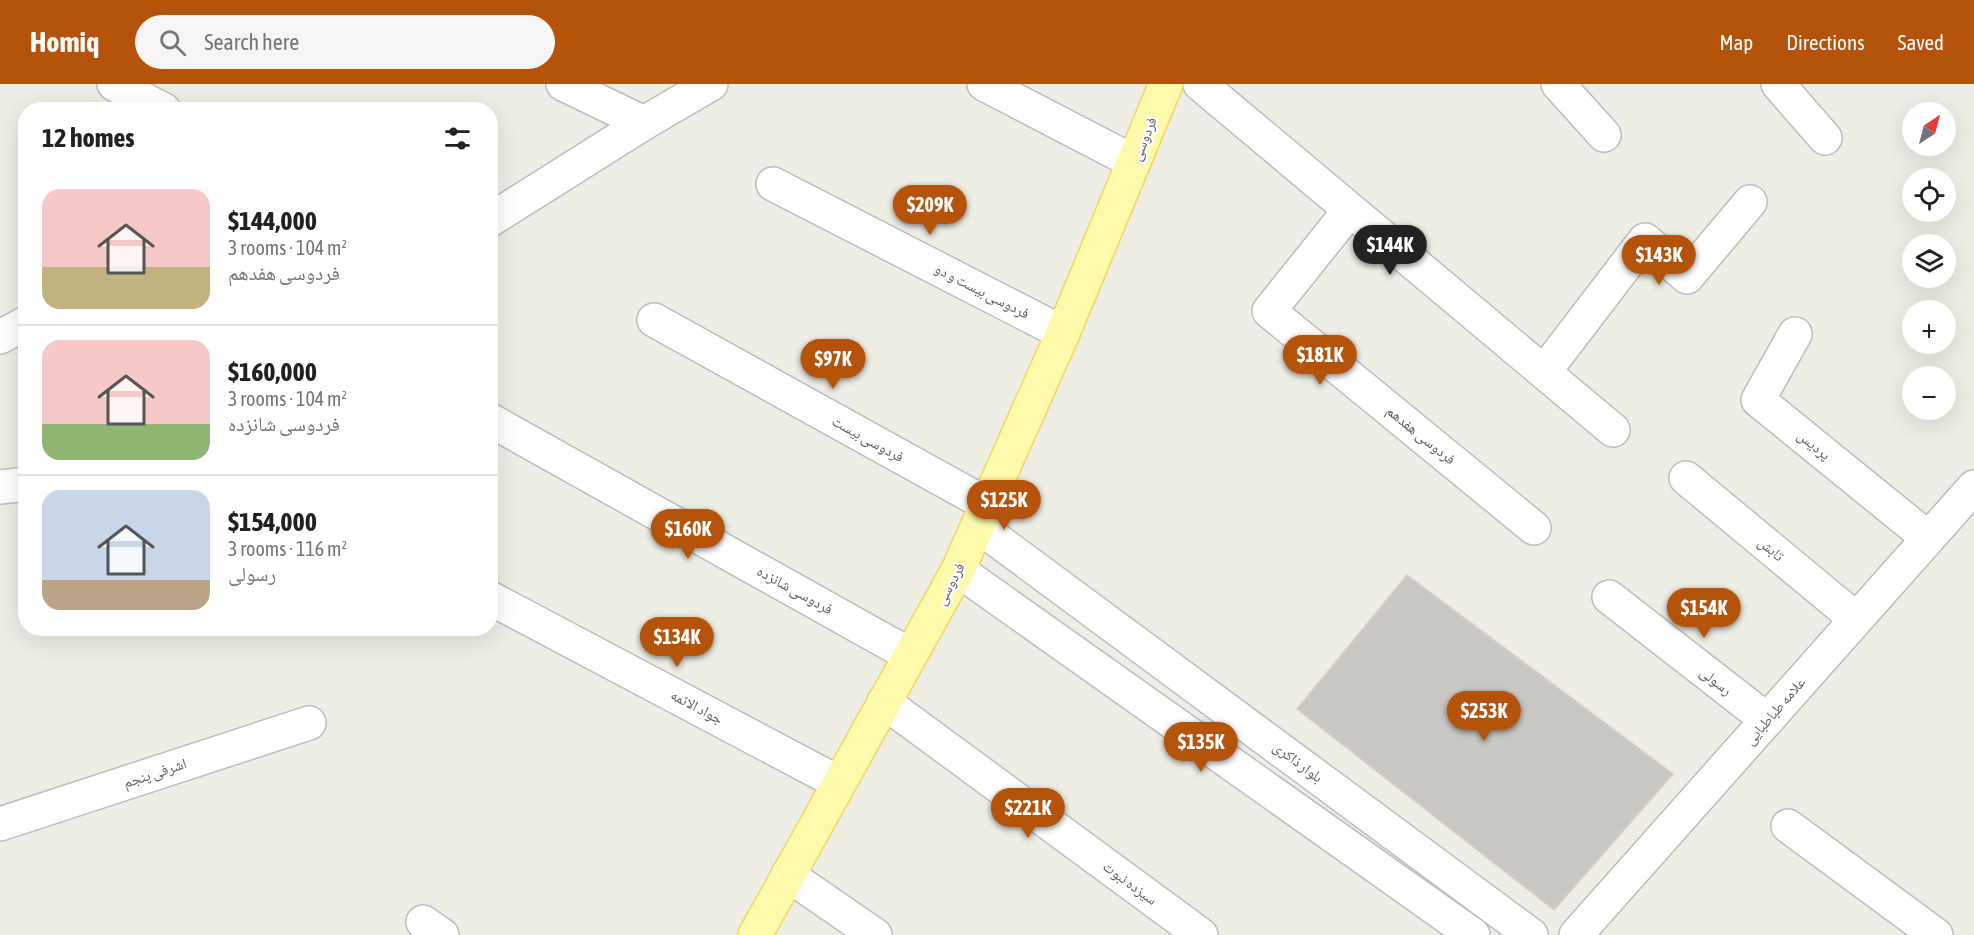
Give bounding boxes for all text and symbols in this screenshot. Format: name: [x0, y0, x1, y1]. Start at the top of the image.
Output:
search box: [135, 15, 555, 69]
text: Homiq: [30, 26, 99, 58]
icon: search: [156, 26, 189, 59]
text: Search here: [204, 29, 299, 55]
text: Map: [1719, 30, 1753, 54]
text: Directions: [1786, 30, 1865, 54]
text: Saved: [1898, 30, 1944, 54]
north arrow: [1902, 102, 1956, 156]
map controls: [1902, 102, 1956, 420]
street label: فردوسی: [1127, 114, 1162, 164]
icon: filters: [441, 122, 474, 155]
text: 12 homes: [42, 123, 135, 153]
button: locate: [1902, 168, 1956, 222]
pin: $209K: [888, 185, 972, 236]
text: $209K: [907, 193, 953, 216]
text: $144,000: [228, 206, 317, 236]
icon: home: [90, 213, 162, 285]
pin: $144K: [1348, 225, 1432, 276]
text: $144K: [1367, 233, 1413, 256]
button: layers: [1902, 234, 1956, 288]
pin: $143K: [1617, 235, 1701, 286]
text: 3 rooms · 104 m²: [228, 236, 347, 259]
text: $143K: [1636, 243, 1682, 266]
street label: فردوسی بیست و دو: [931, 259, 1032, 323]
text: فردوسی هفدهم: [228, 261, 340, 284]
button: +: [1902, 300, 1956, 354]
pin: $181K: [1278, 335, 1362, 386]
pin: $97K: [797, 339, 869, 390]
text: $181K: [1297, 343, 1343, 366]
text: $97K: [815, 347, 852, 370]
text: $160,000: [228, 357, 317, 387]
icon: home: [90, 364, 162, 436]
button: −: [1902, 366, 1956, 420]
text: 3 rooms · 104 m²: [228, 387, 347, 410]
street label: فردوسی هفدهم: [1382, 402, 1459, 469]
text: فردوسی شانزده: [228, 412, 340, 435]
street label: فردوسی بیست: [828, 412, 907, 467]
street label: پردیس: [1793, 426, 1834, 465]
pin: $125K: [962, 480, 1046, 531]
text: $125K: [981, 488, 1027, 511]
text: $154,000: [228, 507, 317, 537]
pin: $160K: [646, 509, 730, 560]
icon: home: [90, 514, 162, 586]
text: $160K: [665, 517, 711, 540]
street label: تابش: [1754, 533, 1788, 566]
text: 3 rooms · 116 m²: [228, 537, 347, 560]
street label: فردوسی: [931, 560, 970, 609]
text: رسولی: [228, 562, 276, 585]
street label: فردوسی شانزده: [753, 562, 836, 619]
pin: $154K: [1662, 588, 1746, 639]
text: $154K: [1681, 596, 1727, 619]
pin: $134K: [635, 617, 719, 668]
text: $134K: [654, 625, 700, 648]
street label: رسولی: [1696, 663, 1736, 700]
street label: علامه طباطبایی: [1741, 673, 1810, 749]
street label: جواد الائمه: [668, 686, 727, 729]
pin: $253K: [1442, 691, 1526, 742]
text: $253K: [1461, 699, 1507, 722]
pin: $135K: [1159, 722, 1243, 773]
text: $135K: [1178, 730, 1224, 753]
street label: بلوار ذاکری: [1269, 737, 1326, 787]
street label: اشرفی پنجم: [121, 754, 189, 793]
pin: $221K: [986, 788, 1070, 839]
text: $221K: [1005, 796, 1051, 819]
street label: سیزده نبوت: [1099, 857, 1161, 909]

